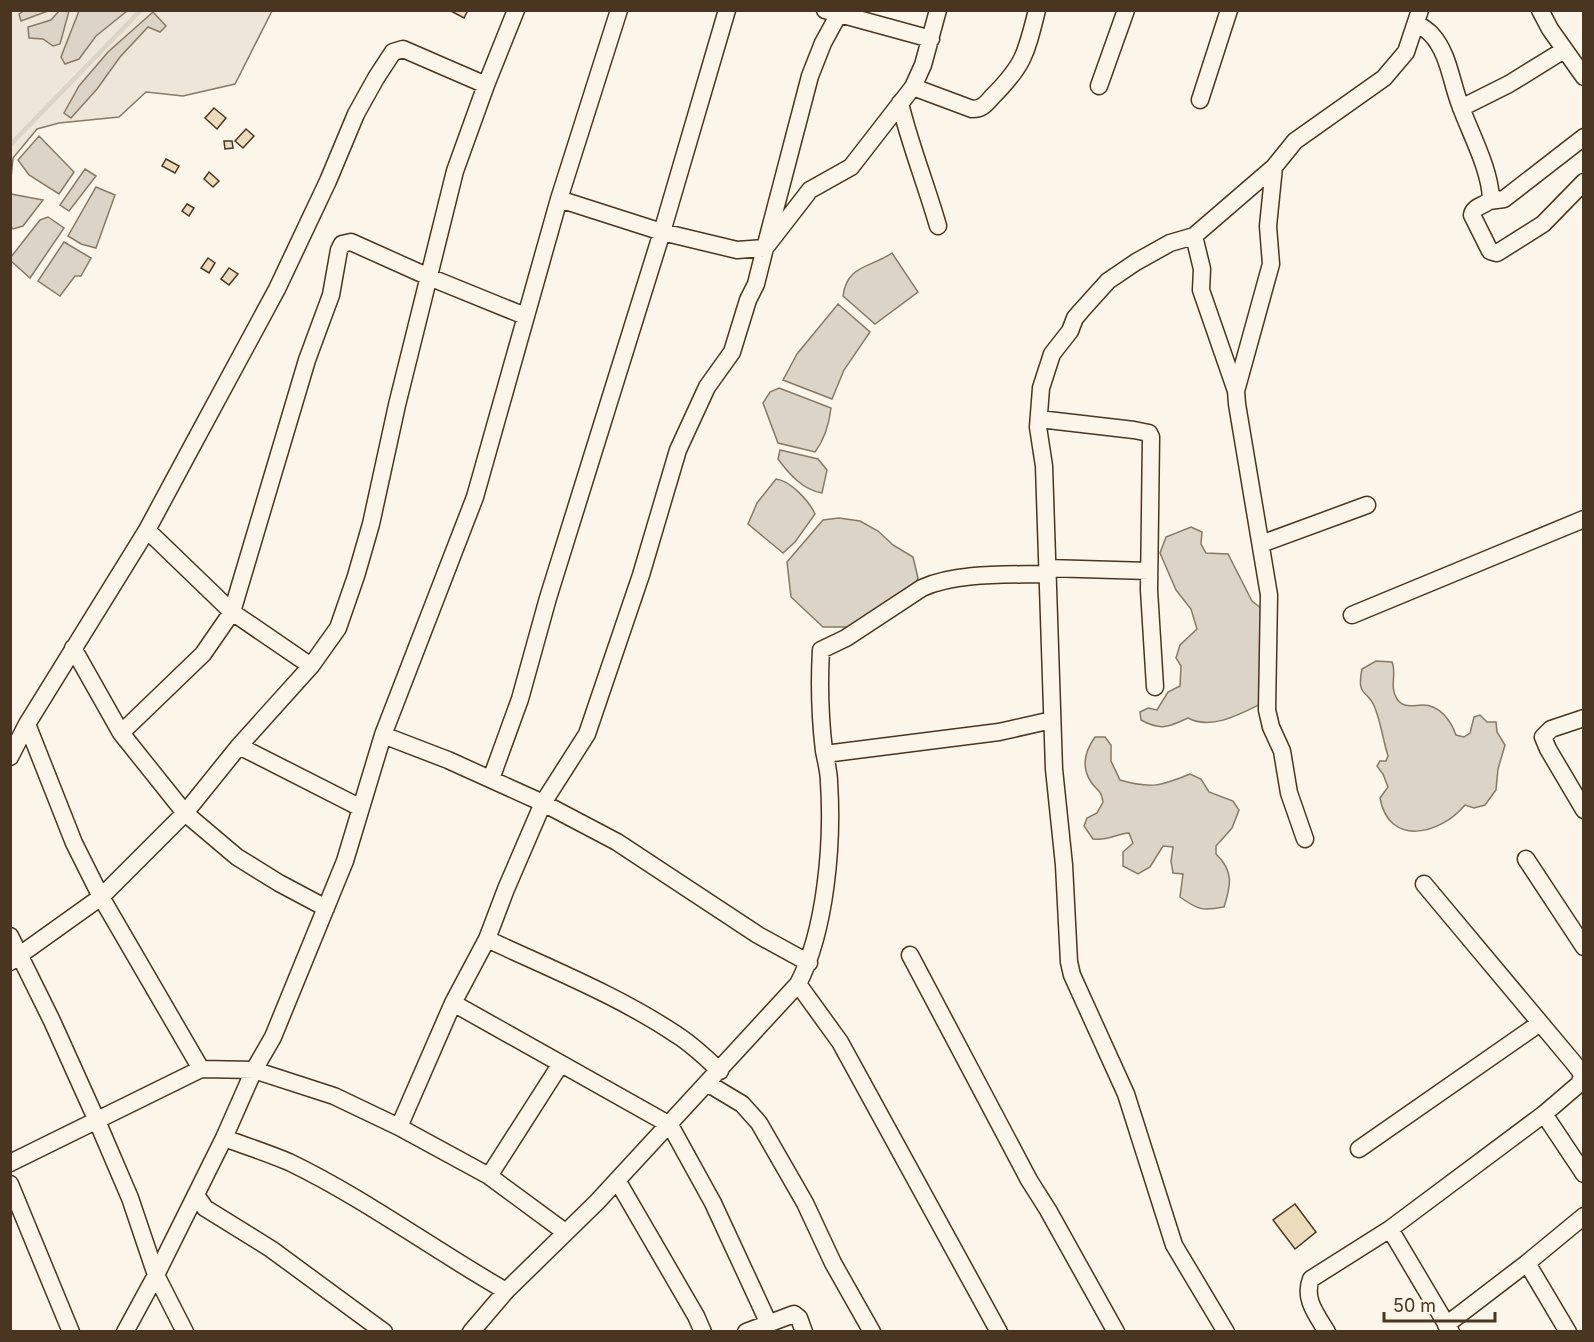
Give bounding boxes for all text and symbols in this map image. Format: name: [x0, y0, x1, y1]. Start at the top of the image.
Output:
scale bar: [1384, 1285, 1495, 1323]
text: 50 m: [1393, 1295, 1436, 1316]

